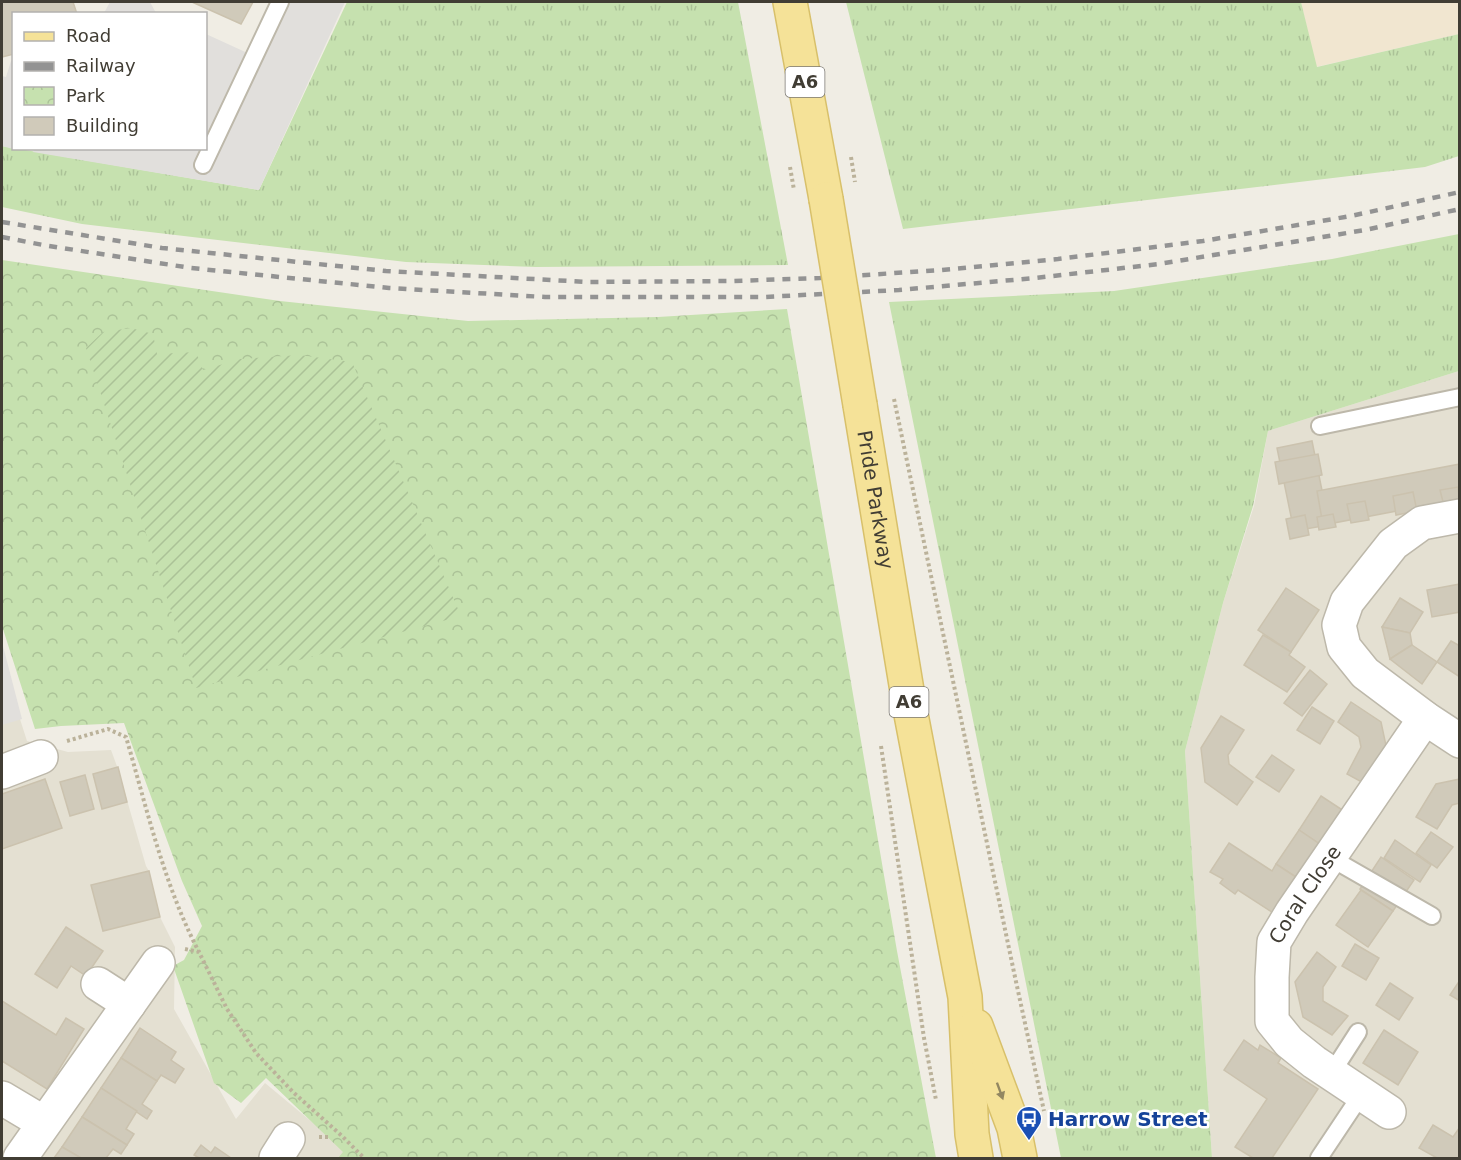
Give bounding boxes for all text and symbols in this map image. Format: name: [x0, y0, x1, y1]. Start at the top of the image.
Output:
legend: [12, 12, 207, 150]
text: Road: [66, 25, 111, 46]
text: Railway: [66, 55, 136, 76]
road number: A6: [786, 67, 824, 97]
text: Park: [66, 85, 105, 106]
text: Building: [66, 115, 139, 136]
street label: Pride Parkway: [852, 428, 899, 571]
road number: A6: [890, 687, 928, 717]
street label: Coral Close: [1264, 841, 1346, 948]
one-way arrow: [996, 1082, 1005, 1100]
bus stop icon: Harrow Street: [1014, 1104, 1044, 1142]
place label: Harrow Street: [1048, 1107, 1208, 1131]

